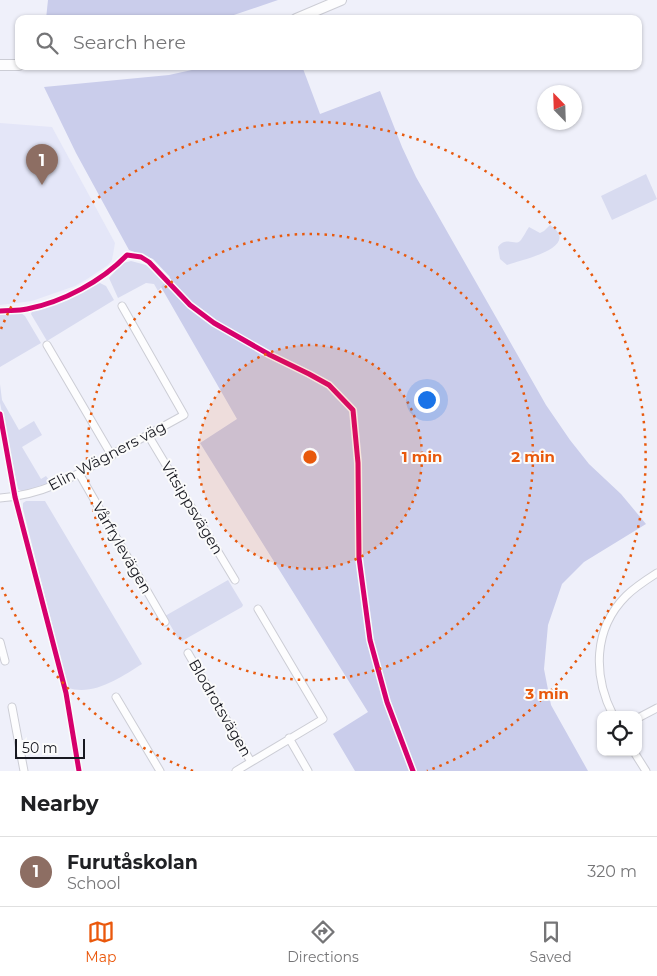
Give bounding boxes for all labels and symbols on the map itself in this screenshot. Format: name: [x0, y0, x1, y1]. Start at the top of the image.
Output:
north arrow: [537, 85, 582, 130]
pin: 1: [26, 144, 58, 185]
your location: [414, 387, 440, 413]
street label: Elin Wägners väg: [45, 417, 169, 495]
text: 1 min: [402, 447, 442, 466]
text: 2 min: [511, 447, 555, 466]
centre of rings: [301, 448, 319, 466]
street label: Vitsippsvägen: [157, 458, 228, 558]
street label: Vårfrylevägen: [89, 499, 156, 597]
street label: Blodrotsvägen: [185, 656, 256, 760]
text: 3 min: [524, 684, 569, 703]
scale bar: [15, 736, 85, 759]

